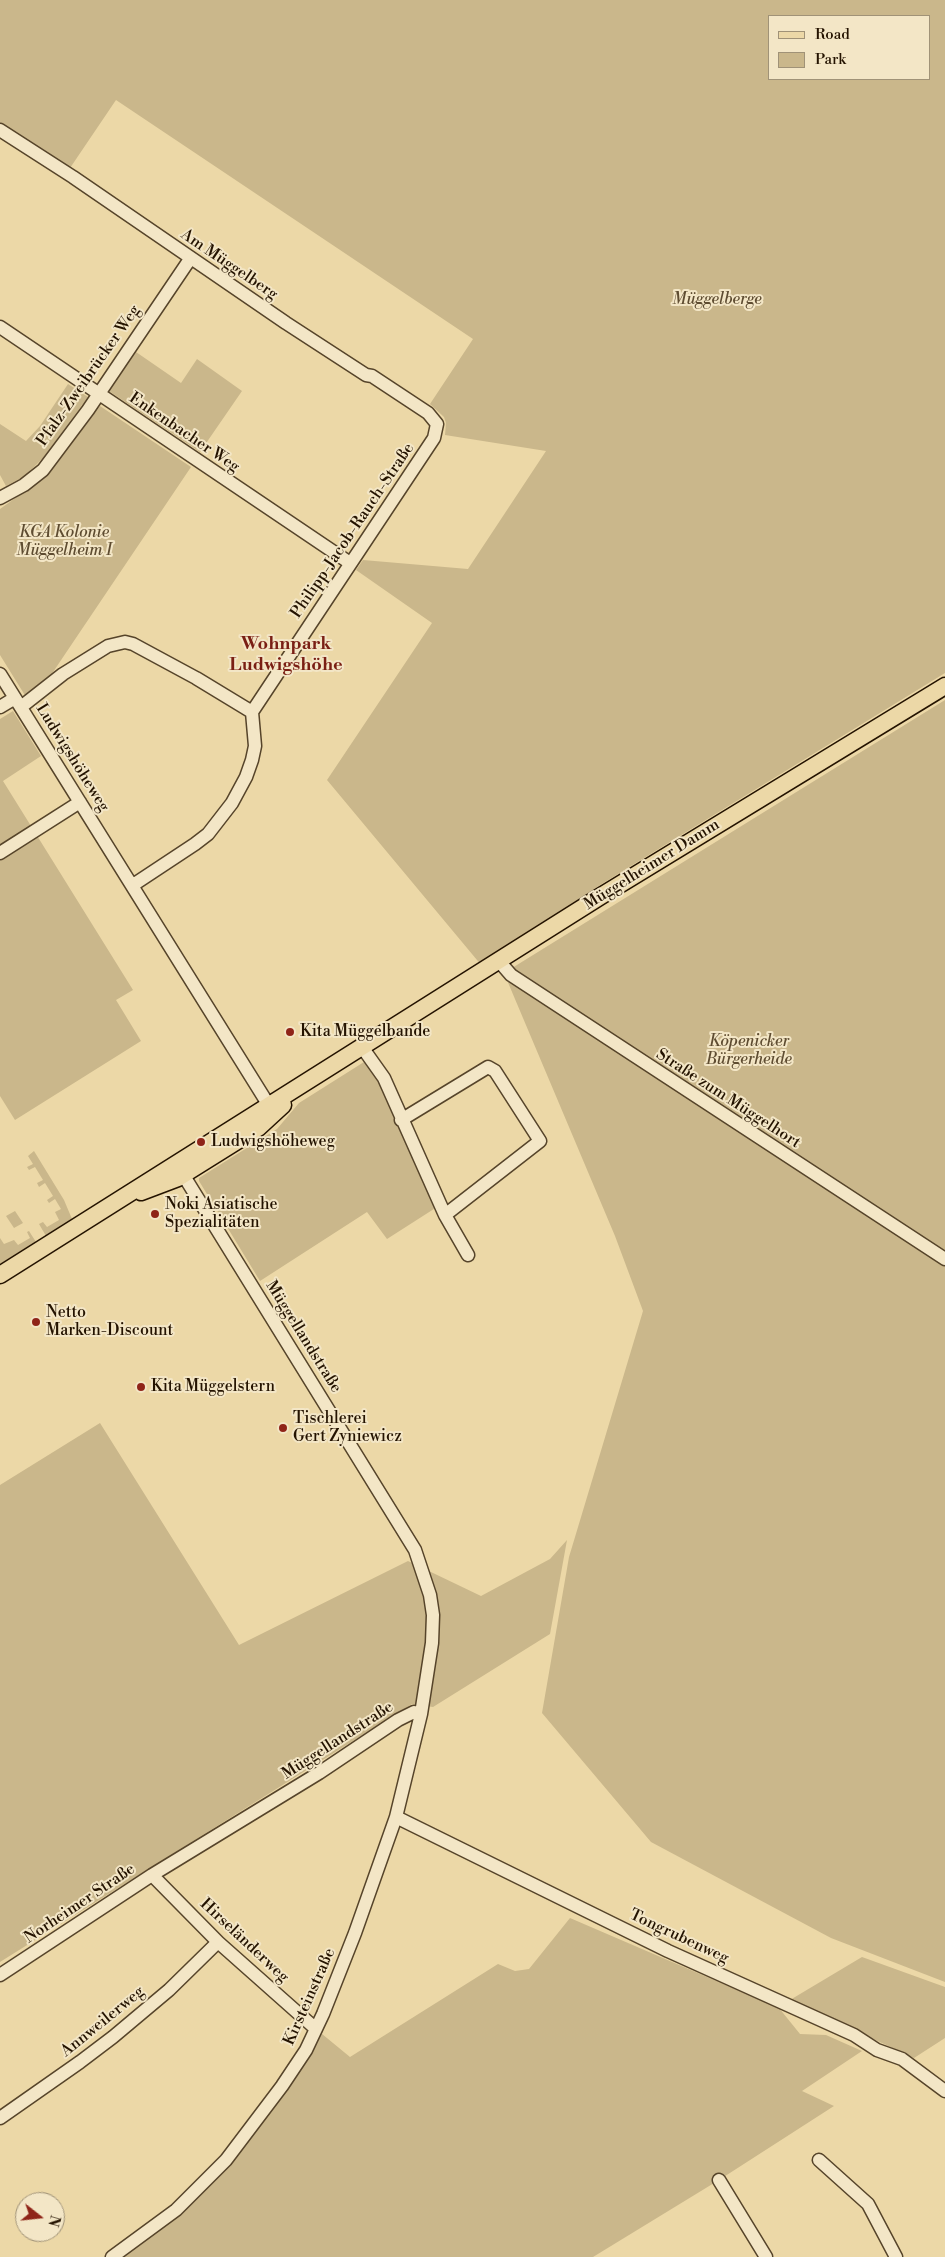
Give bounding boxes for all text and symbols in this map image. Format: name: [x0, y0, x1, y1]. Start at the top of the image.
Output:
legend: [768, 15, 930, 80]
text: Road: [815, 25, 850, 44]
text: Park: [815, 50, 846, 69]
street label: Am Müggelberg: [177, 225, 281, 305]
park label: Müggelberge: [672, 290, 762, 310]
street label: Pfalz-Zweibrücker Weg: [33, 302, 145, 450]
street label: Enkenbacher Weg: [125, 389, 243, 477]
street label: Philipp-Jacob-Rauch-Straße: [287, 440, 419, 622]
park label: KGA Kolonie Müggelheim I: [16, 523, 112, 561]
district label: Wohnpark Ludwigshöhe: [229, 634, 343, 676]
street label: Ludwigshöheweg: [31, 700, 113, 816]
street label: Müggelheimer Damm: [581, 815, 723, 915]
place label: Kita Müggelbande: [300, 1022, 430, 1042]
marker: Kita Müggelbande: [284, 1026, 296, 1038]
park label: Köpenicker Bürgerheide: [706, 1032, 792, 1070]
street label: Straße zum Müggelhort: [652, 1045, 804, 1153]
place label: Ludwigshöheweg: [211, 1132, 335, 1152]
marker: Ludwigshöheweg: [195, 1136, 207, 1148]
place label: Noki Asiatische Spezialitäten: [165, 1195, 278, 1233]
marker: Noki Asiatische Spezialitäten: [149, 1208, 161, 1220]
street label: Müggellandstraße: [261, 1277, 345, 1397]
place label: Netto Marken-Discount: [46, 1303, 173, 1341]
marker: Netto Marken-Discount: [30, 1316, 42, 1328]
place label: Kita Müggelstern: [151, 1377, 275, 1397]
marker: Kita Müggelstern: [135, 1381, 147, 1393]
place label: Tischlerei Gert Zyniewicz: [293, 1409, 402, 1447]
marker: Tischlerei Gert Zyniewicz: [277, 1422, 289, 1434]
street label: Müggellandstraße: [279, 1698, 397, 1784]
street label: Norheimer Straße: [21, 1860, 139, 1948]
street label: Hirseländerweg: [196, 1895, 292, 1987]
street label: Tongrubenweg: [626, 1906, 732, 1968]
street label: Kirsteinstraße: [280, 1945, 340, 2049]
street label: Annweilerweg: [57, 1982, 149, 2062]
north arrow: [15, 2192, 65, 2242]
text: N: [43, 2213, 64, 2229]

